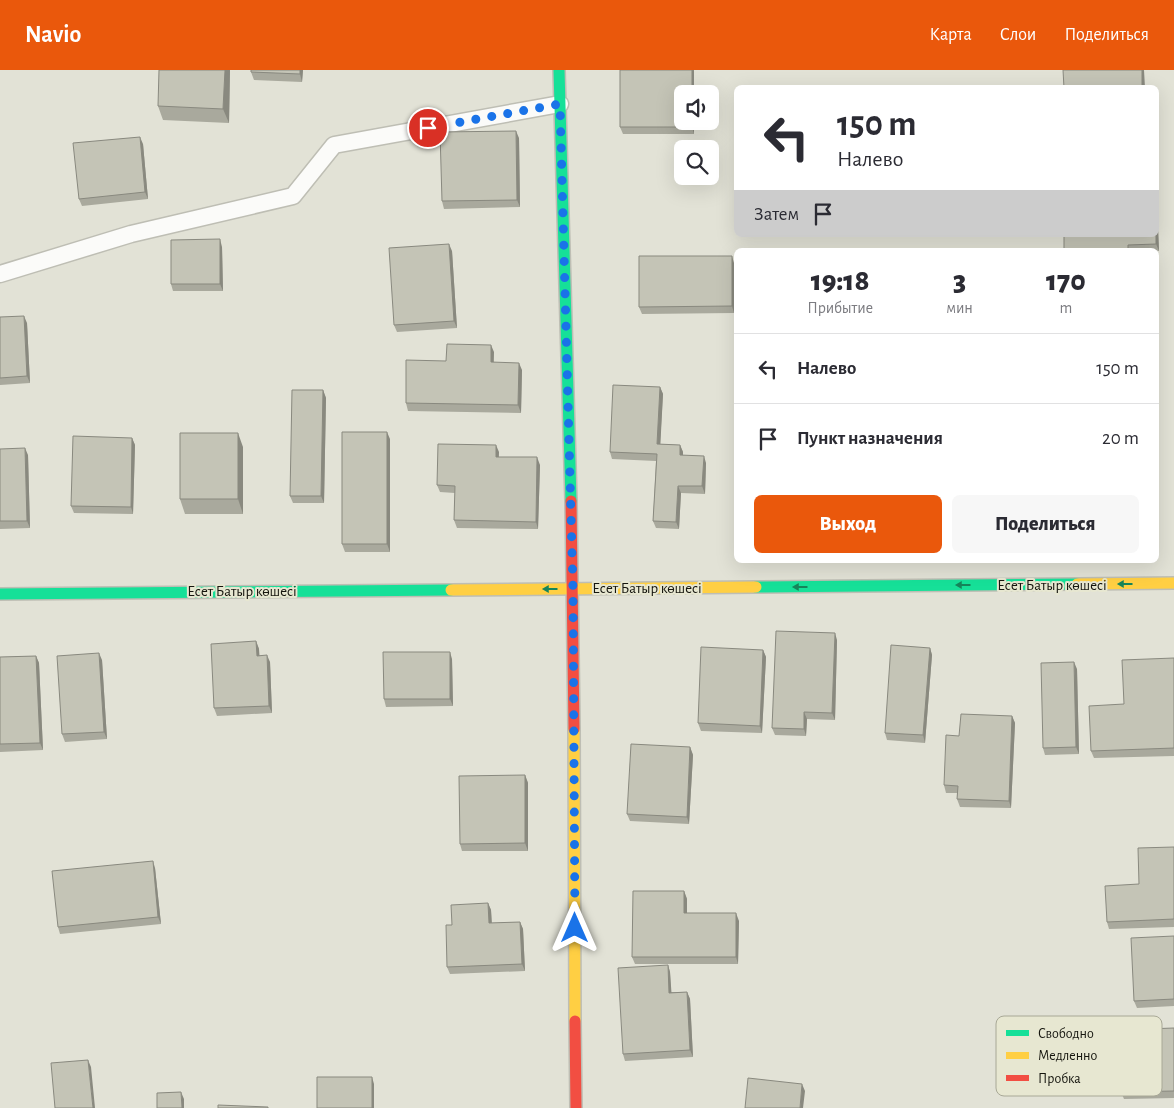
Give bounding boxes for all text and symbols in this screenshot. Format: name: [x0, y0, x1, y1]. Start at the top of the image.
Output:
text: Navio: [25, 23, 81, 47]
text: Карта: [930, 26, 972, 44]
text: Слои: [1000, 26, 1036, 44]
text: Поделиться: [1064, 26, 1149, 44]
map controls: [674, 85, 719, 185]
button: sound: [674, 85, 719, 130]
icon: left: [754, 105, 819, 170]
pin: [407, 107, 449, 149]
text: 150 m: [837, 107, 917, 142]
icon: arrive: [414, 114, 442, 142]
button: search: [674, 140, 719, 185]
text: Налево: [837, 148, 903, 170]
icon: arrive: [809, 200, 837, 228]
text: Затем: [754, 205, 799, 224]
text: 19:18: [811, 266, 869, 296]
text: 3: [953, 266, 966, 296]
text: 170: [1046, 266, 1086, 296]
text: Прибытие: [807, 300, 873, 316]
text: мин: [946, 300, 973, 316]
text: m: [1060, 300, 1072, 316]
icon: left: [754, 355, 782, 383]
text: Налево: [797, 359, 856, 378]
text: 150 m: [1096, 359, 1139, 378]
icon: arrive: [754, 425, 782, 453]
text: Пункт назначения: [797, 429, 943, 448]
text: 20 m: [1102, 429, 1139, 448]
button: Выход: [754, 495, 942, 553]
button: Поделиться: [952, 495, 1139, 553]
street label: Есет Батыр көшесі: [997, 578, 1107, 593]
one-way arrow: [1117, 580, 1133, 588]
street label: Есет Батыр көшесі: [592, 581, 702, 596]
one-way arrow: [955, 581, 971, 589]
one-way arrow: [792, 583, 808, 591]
street label: Есет Батыр көшесі: [187, 584, 297, 599]
one-way arrow: [542, 585, 558, 593]
position arrow: [548, 901, 600, 953]
legend: [996, 1016, 1162, 1096]
text: Свободно: [1038, 1027, 1094, 1041]
text: Медленно: [1038, 1049, 1097, 1063]
text: Пробка: [1038, 1072, 1081, 1086]

